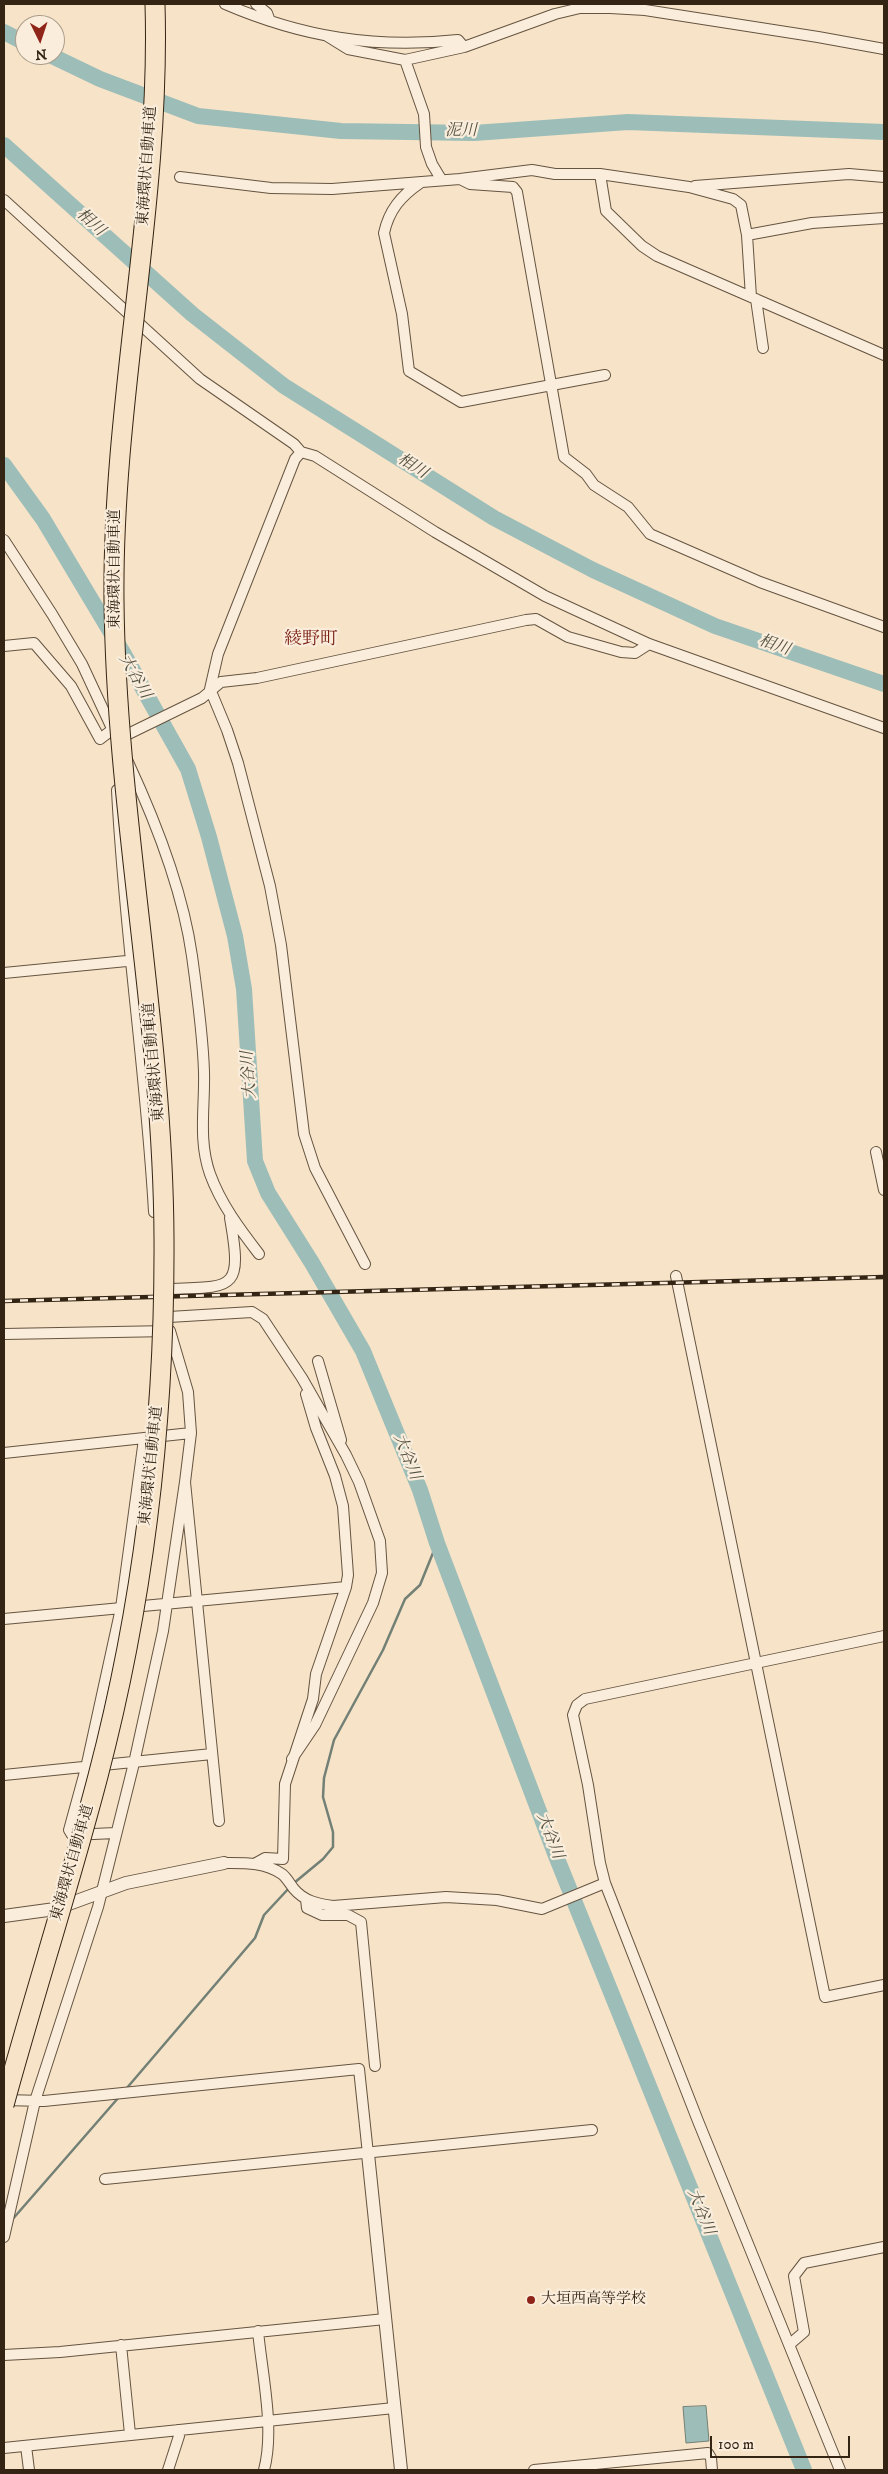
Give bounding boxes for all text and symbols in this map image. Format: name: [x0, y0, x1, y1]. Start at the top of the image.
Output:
north arrow: [15, 15, 65, 65]
text: N: [35, 45, 47, 63]
street label: 東海環状自動車道: [135, 106, 161, 226]
water label: 泥川: [445, 122, 477, 142]
water label: 相川: [72, 205, 108, 241]
water label: 相川: [393, 450, 431, 484]
street label: 東海環状自動車道: [107, 509, 125, 629]
district label: 綾野町: [284, 629, 338, 651]
water label: 相川: [756, 632, 792, 660]
water label: 大谷川: [114, 651, 154, 703]
street label: 東海環状自動車道: [141, 1001, 169, 1123]
water label: 大谷川: [239, 1050, 261, 1100]
street label: 東海環状自動車道: [137, 1405, 167, 1527]
water label: 大谷川: [388, 1431, 424, 1483]
street label: 東海環状自動車道: [48, 1803, 98, 1923]
water label: 大谷川: [531, 1810, 567, 1862]
water label: 大谷川: [682, 2186, 718, 2238]
place label: 大垣西高等学校: [541, 2291, 646, 2309]
marker: 大垣西高等学校: [525, 2294, 537, 2306]
scale bar: [713, 2426, 853, 2458]
text: 100 m: [718, 2435, 754, 2454]

